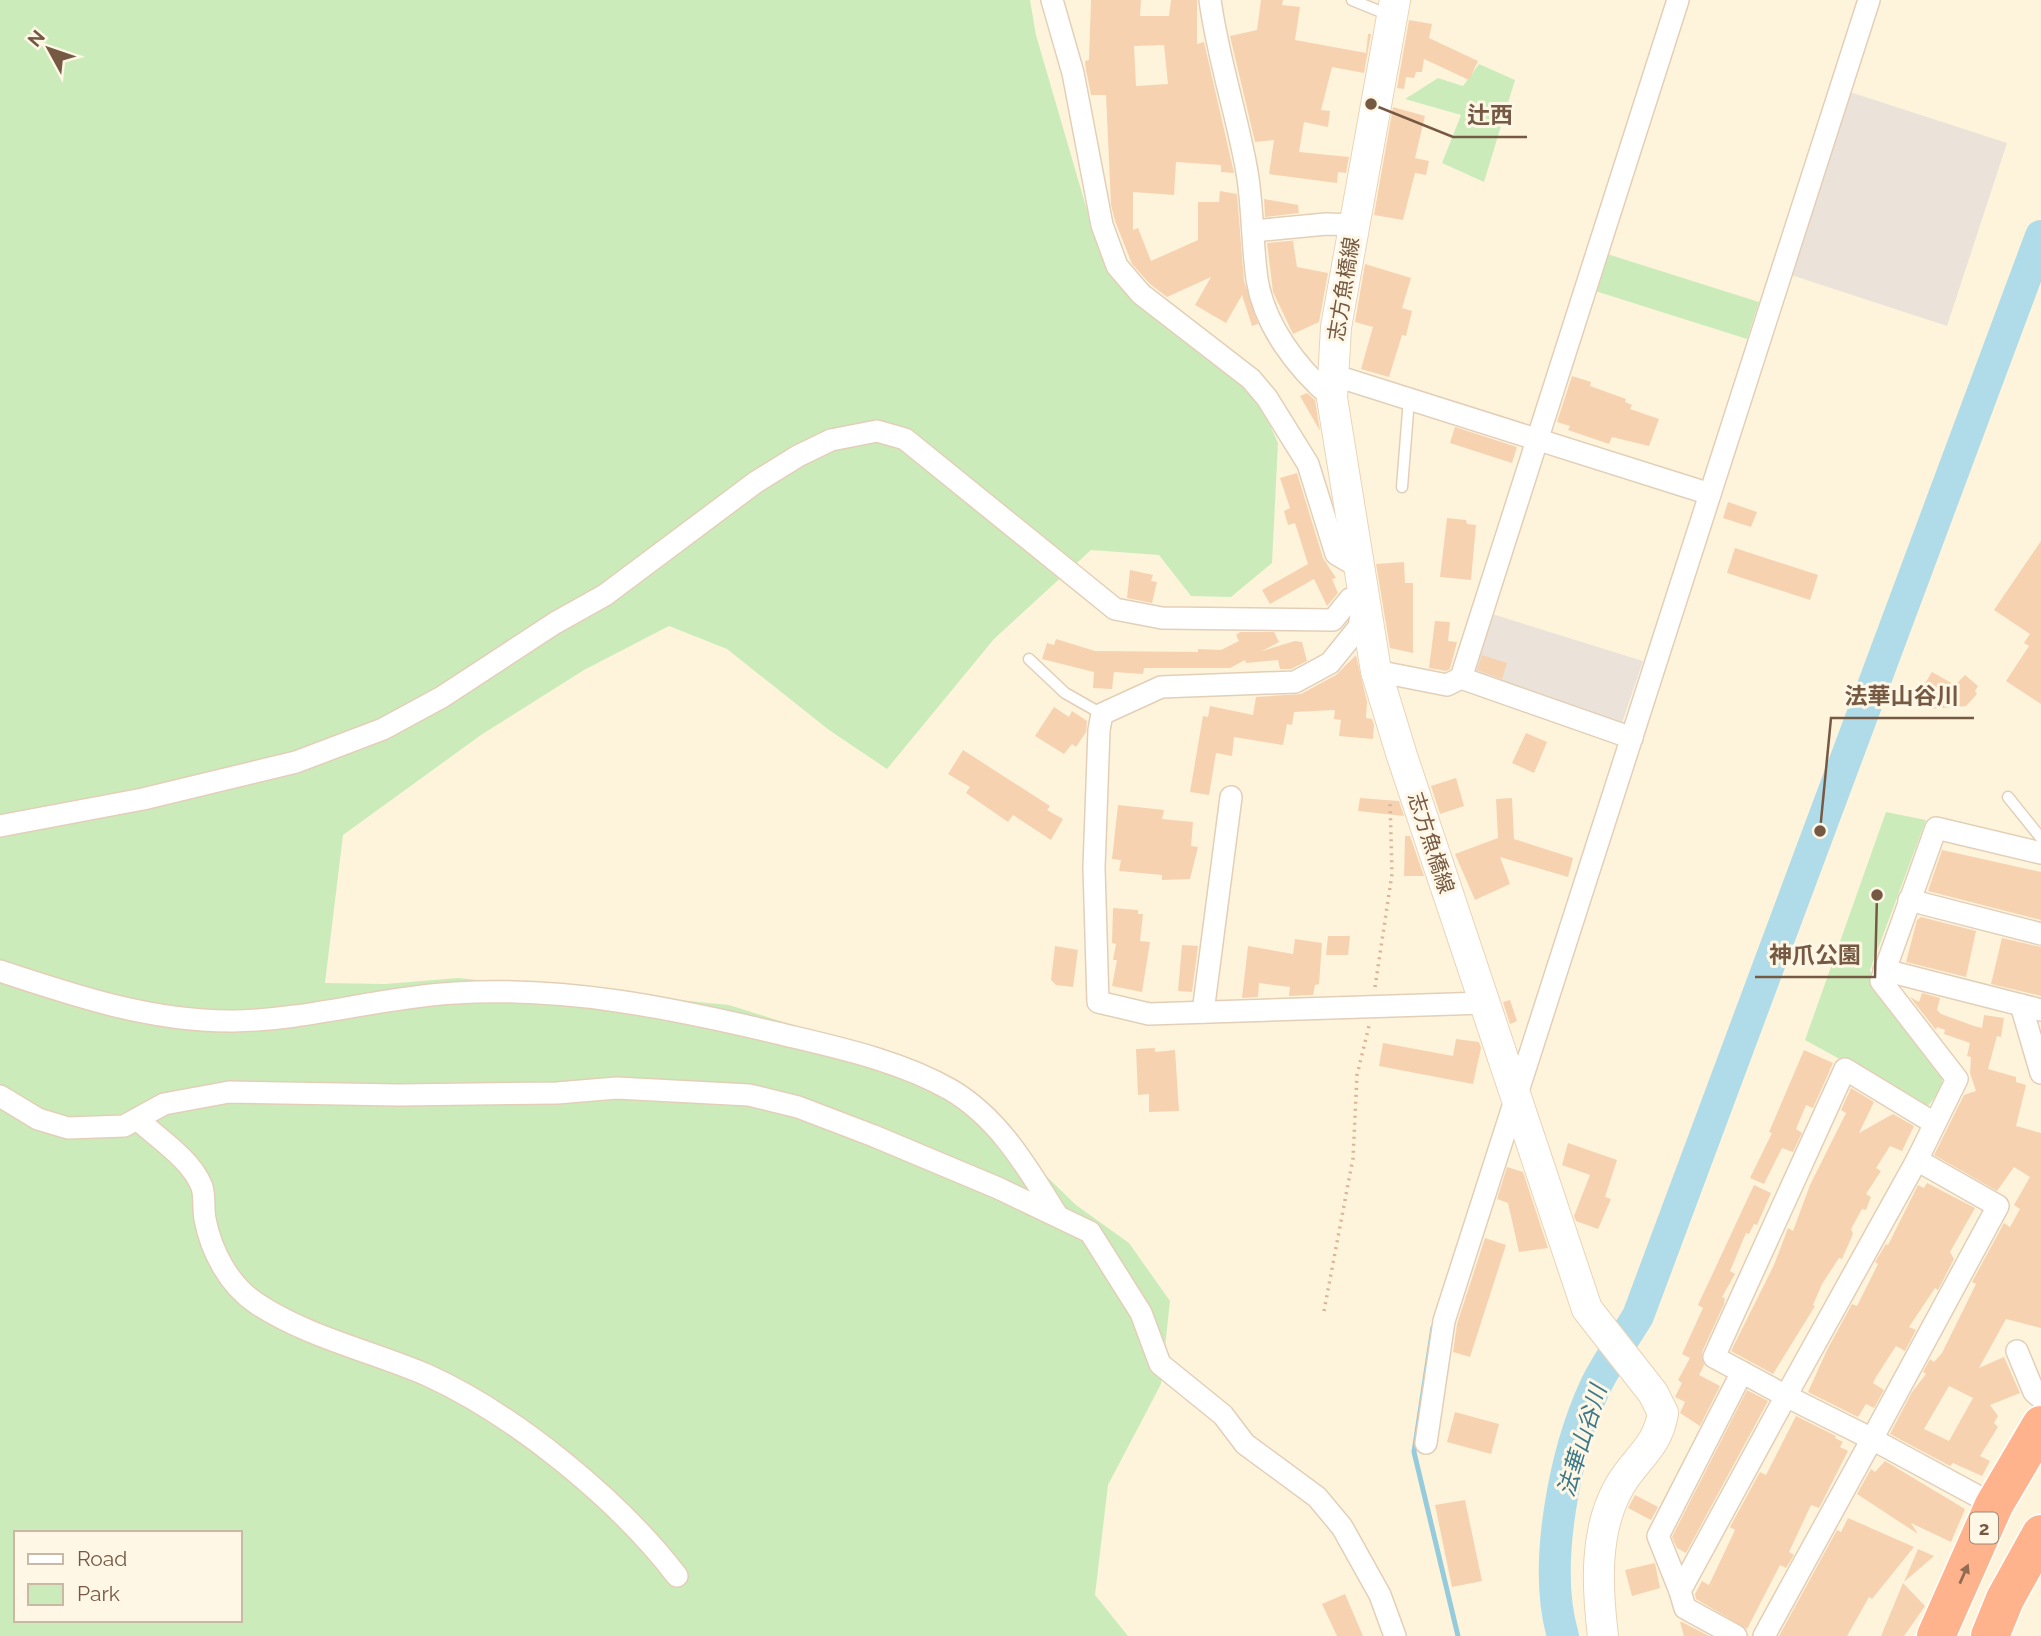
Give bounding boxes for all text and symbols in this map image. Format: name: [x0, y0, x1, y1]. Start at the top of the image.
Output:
north arrow: [14, 14, 84, 84]
text: N: [23, 25, 49, 51]
callout: 辻西: [1453, 93, 1527, 137]
text: 辻西: [1467, 101, 1513, 128]
street label: 志方魚橋線: [1323, 235, 1364, 343]
callout: 法華山谷川: [1831, 674, 1974, 718]
text: 法華山谷川: [1845, 682, 1960, 709]
street label: 志方魚橋線: [1403, 789, 1460, 897]
callout: 神爪公園: [1755, 933, 1875, 977]
text: 神爪公園: [1769, 941, 1861, 968]
water label: 法華山谷川: [1552, 1379, 1612, 1500]
road number: 2: [1970, 1512, 1998, 1544]
legend: [14, 1531, 242, 1622]
text: Road: [77, 1546, 127, 1571]
one-way arrow: [1959, 1563, 1970, 1584]
text: Park: [77, 1581, 120, 1606]

